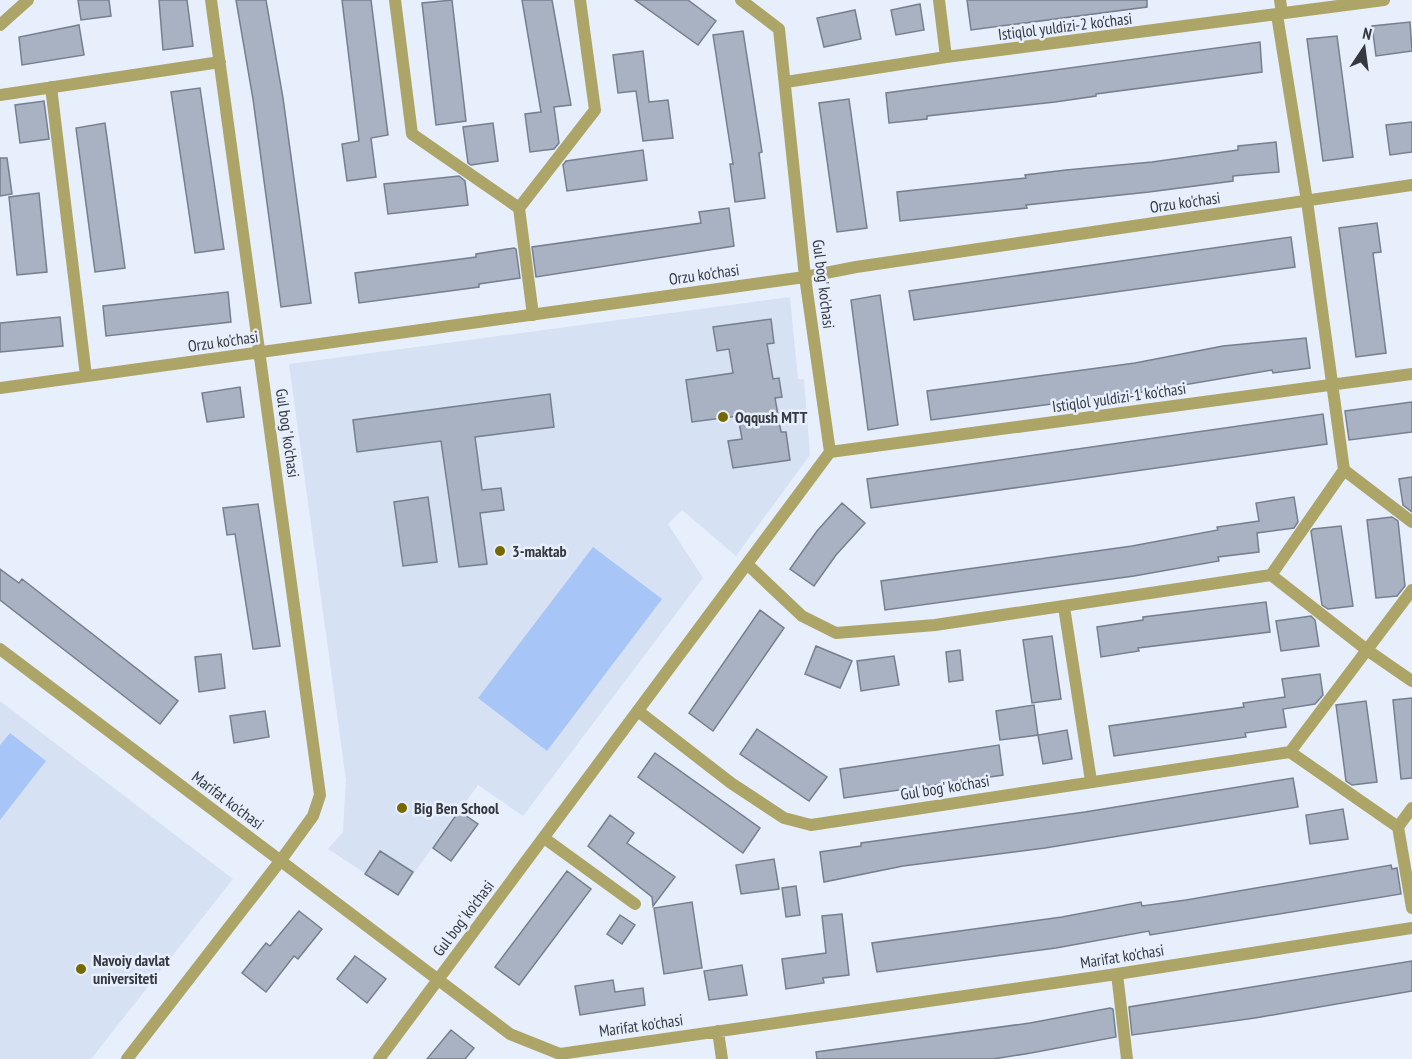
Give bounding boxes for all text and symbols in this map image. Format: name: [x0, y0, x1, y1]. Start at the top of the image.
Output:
street label: Istiqlol yuldizi-2 ko'chasi: [997, 8, 1133, 44]
north arrow: [1334, 18, 1394, 78]
text: N: [1361, 23, 1374, 44]
street label: Orzu ko'chasi: [1148, 187, 1222, 217]
street label: Gul bog' ko'chasi: [809, 238, 839, 330]
street label: Orzu ko'chasi: [667, 259, 741, 289]
street label: Orzu ko'chasi: [186, 326, 260, 356]
street label: Istiqlol yuldizi-1 ko'chasi: [1051, 378, 1187, 416]
street label: Gul bog' ko'chasi: [272, 387, 304, 479]
place label: Oqqush MTT: [735, 407, 808, 427]
marker: Oqqush MTT: [716, 410, 730, 424]
place label: 3-maktab: [512, 541, 567, 561]
marker: 3-maktab: [493, 544, 507, 558]
street label: Marifat ko'chasi: [188, 767, 268, 833]
street label: Gul bog' ko'chasi: [899, 770, 991, 804]
place label: Big Ben School: [414, 798, 499, 818]
marker: Big Ben School: [395, 801, 409, 815]
street label: Gul bog' ko'chasi: [428, 876, 498, 960]
street label: Marifat ko'chasi: [1079, 940, 1165, 972]
place label: Navoiy davlat universiteti: [93, 950, 170, 988]
marker: Navoiy davlat universiteti: [74, 962, 88, 976]
street label: Marifat ko'chasi: [598, 1009, 684, 1041]

